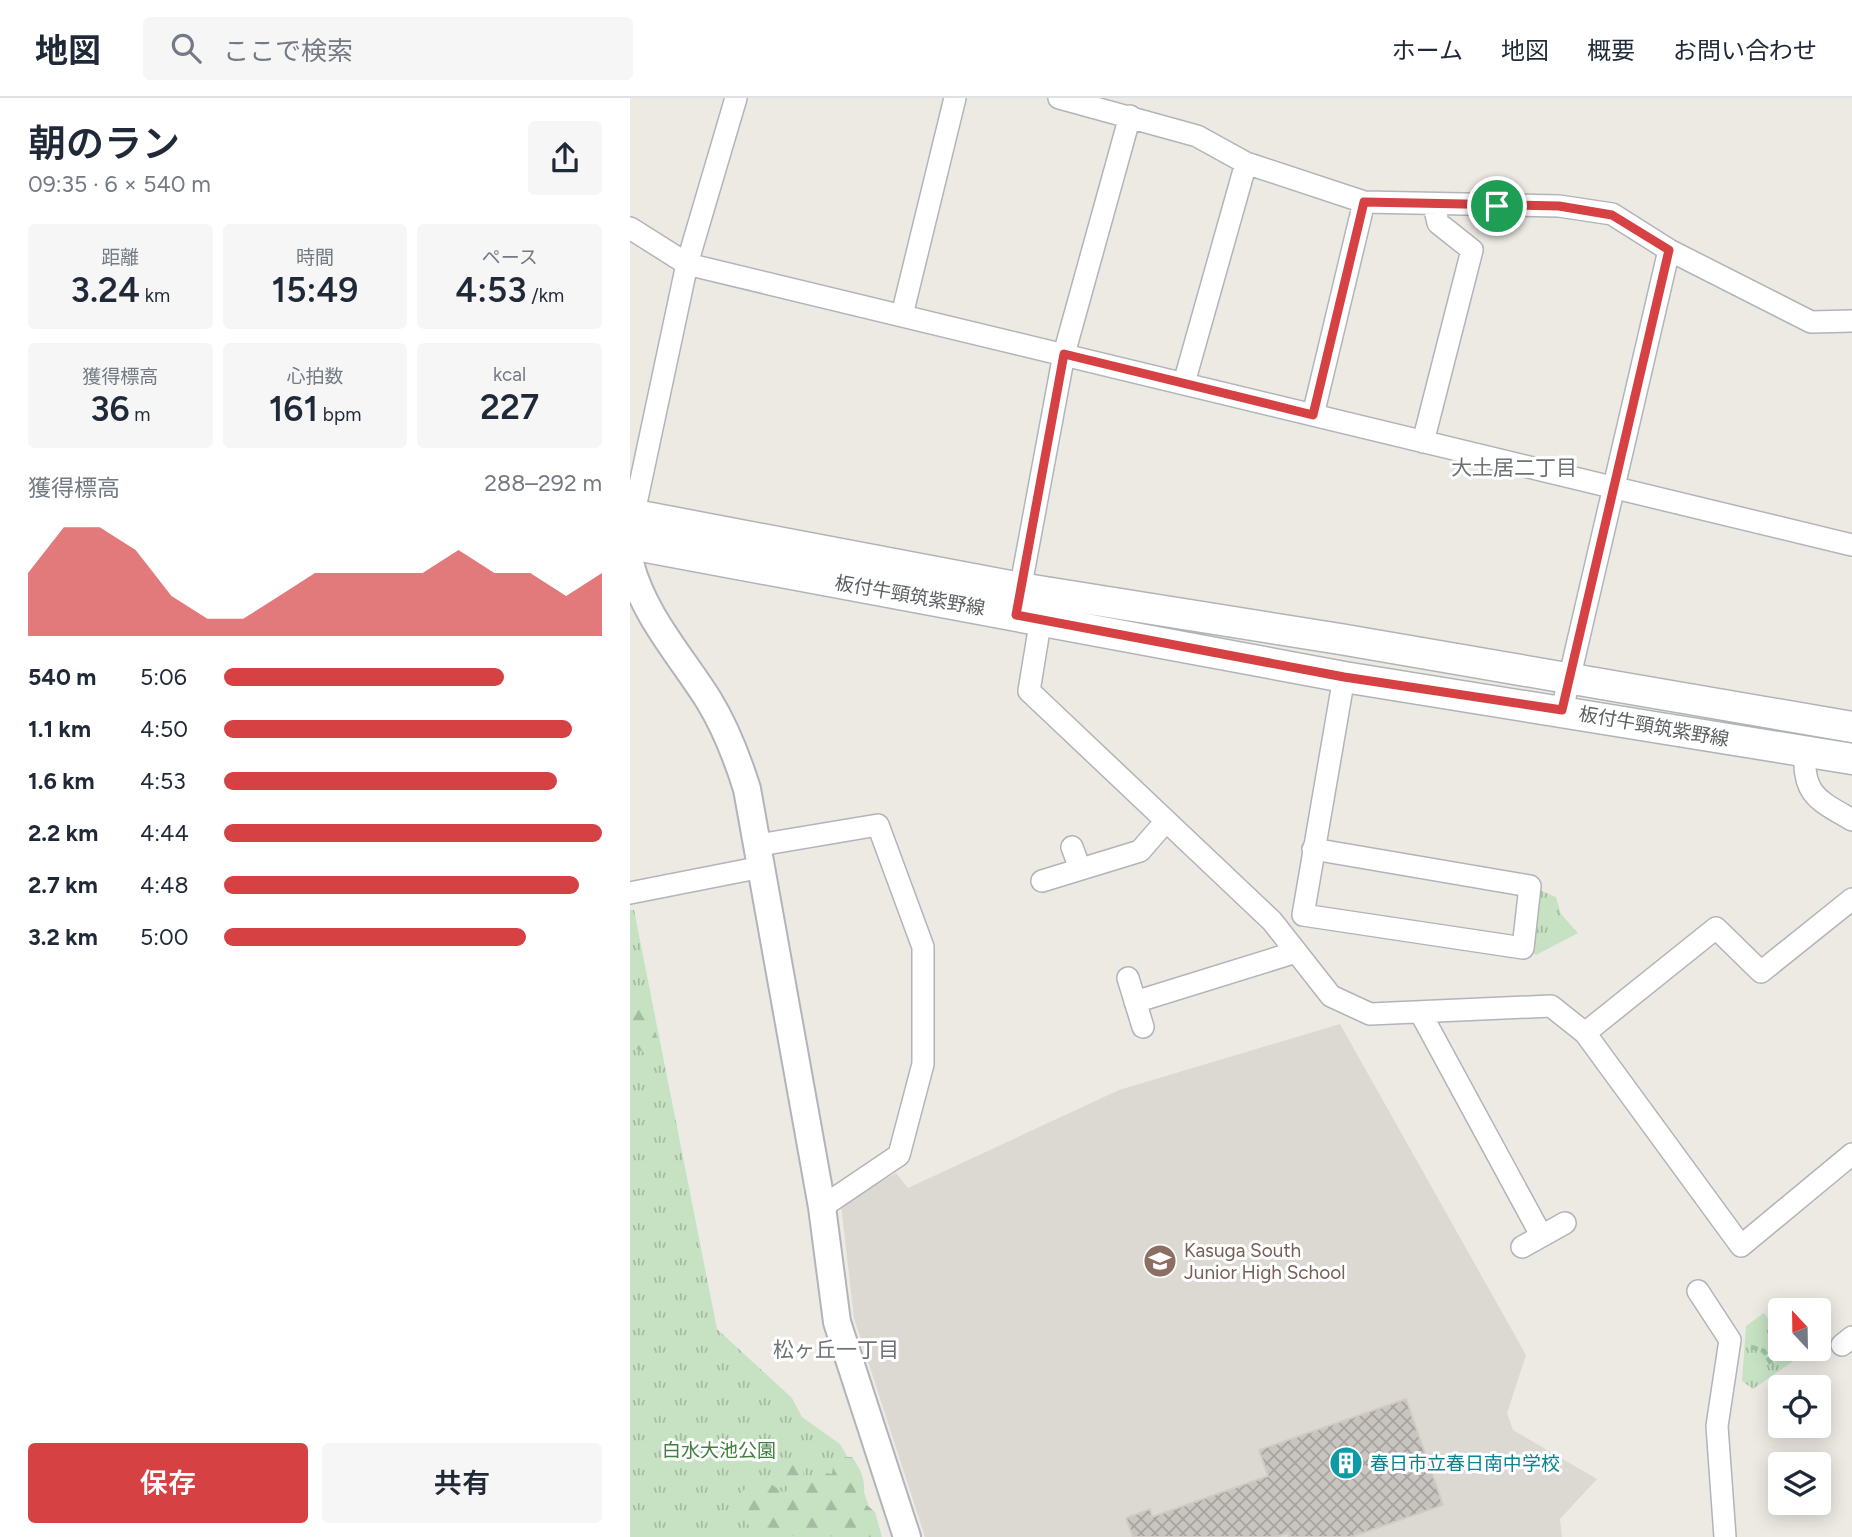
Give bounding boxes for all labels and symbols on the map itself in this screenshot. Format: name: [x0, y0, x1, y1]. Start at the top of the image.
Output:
pin: [1467, 176, 1527, 236]
district label: 大土居二丁目: [1451, 455, 1577, 480]
street label: 板付牛頸筑紫野線: [833, 571, 987, 620]
street label: 板付牛頸筑紫野線: [1577, 702, 1731, 751]
place label: Kasuga South Junior High School: [1184, 1239, 1345, 1284]
school or university icon: Kasuga South Junior High School: [1141, 1242, 1179, 1280]
north arrow: [1768, 1298, 1830, 1362]
district label: 松ヶ丘一丁目: [773, 1337, 899, 1362]
park label: 白水大池公園: [662, 1439, 776, 1462]
building icon: 春日市立春日南中学校: [1327, 1444, 1365, 1482]
place label: 春日市立春日南中学校: [1370, 1452, 1560, 1475]

